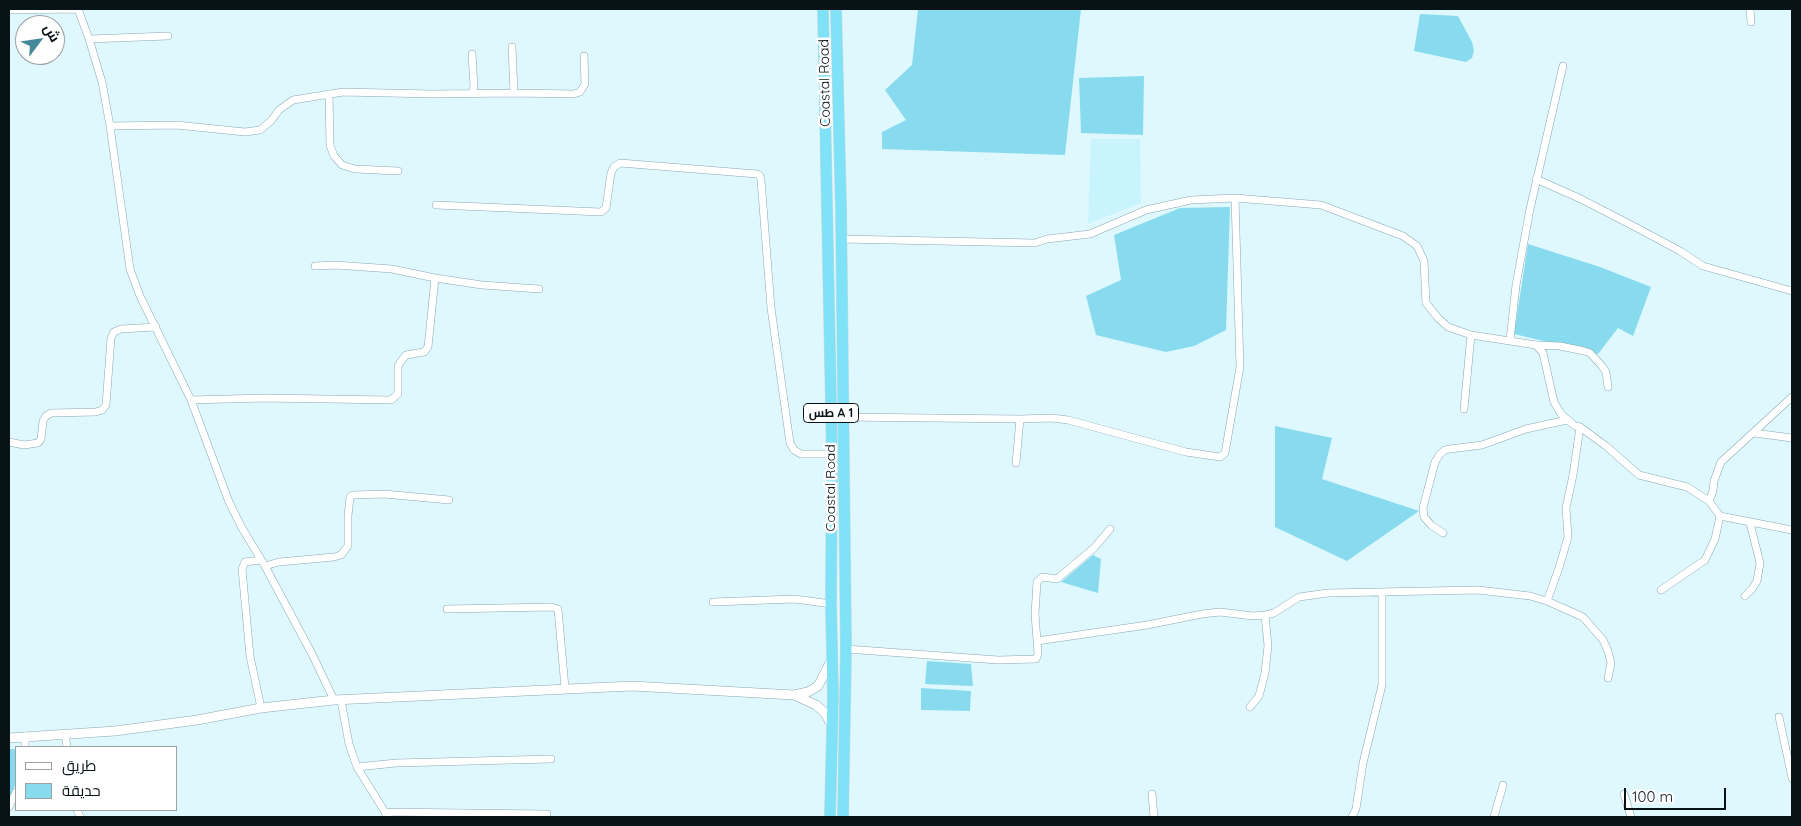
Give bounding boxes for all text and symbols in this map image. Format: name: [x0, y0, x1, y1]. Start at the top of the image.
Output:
north arrow: [15, 15, 65, 65]
text: ش: [40, 20, 64, 45]
street label: Coastal Road: [816, 39, 834, 127]
road number: طس A 1: [804, 403, 858, 422]
street label: Coastal Road: [823, 444, 839, 532]
legend: [15, 746, 178, 811]
text: طريق: [62, 756, 96, 775]
scale bar: [1626, 778, 1728, 810]
text: حديقة: [62, 781, 101, 800]
text: 100 m: [1632, 787, 1673, 806]

